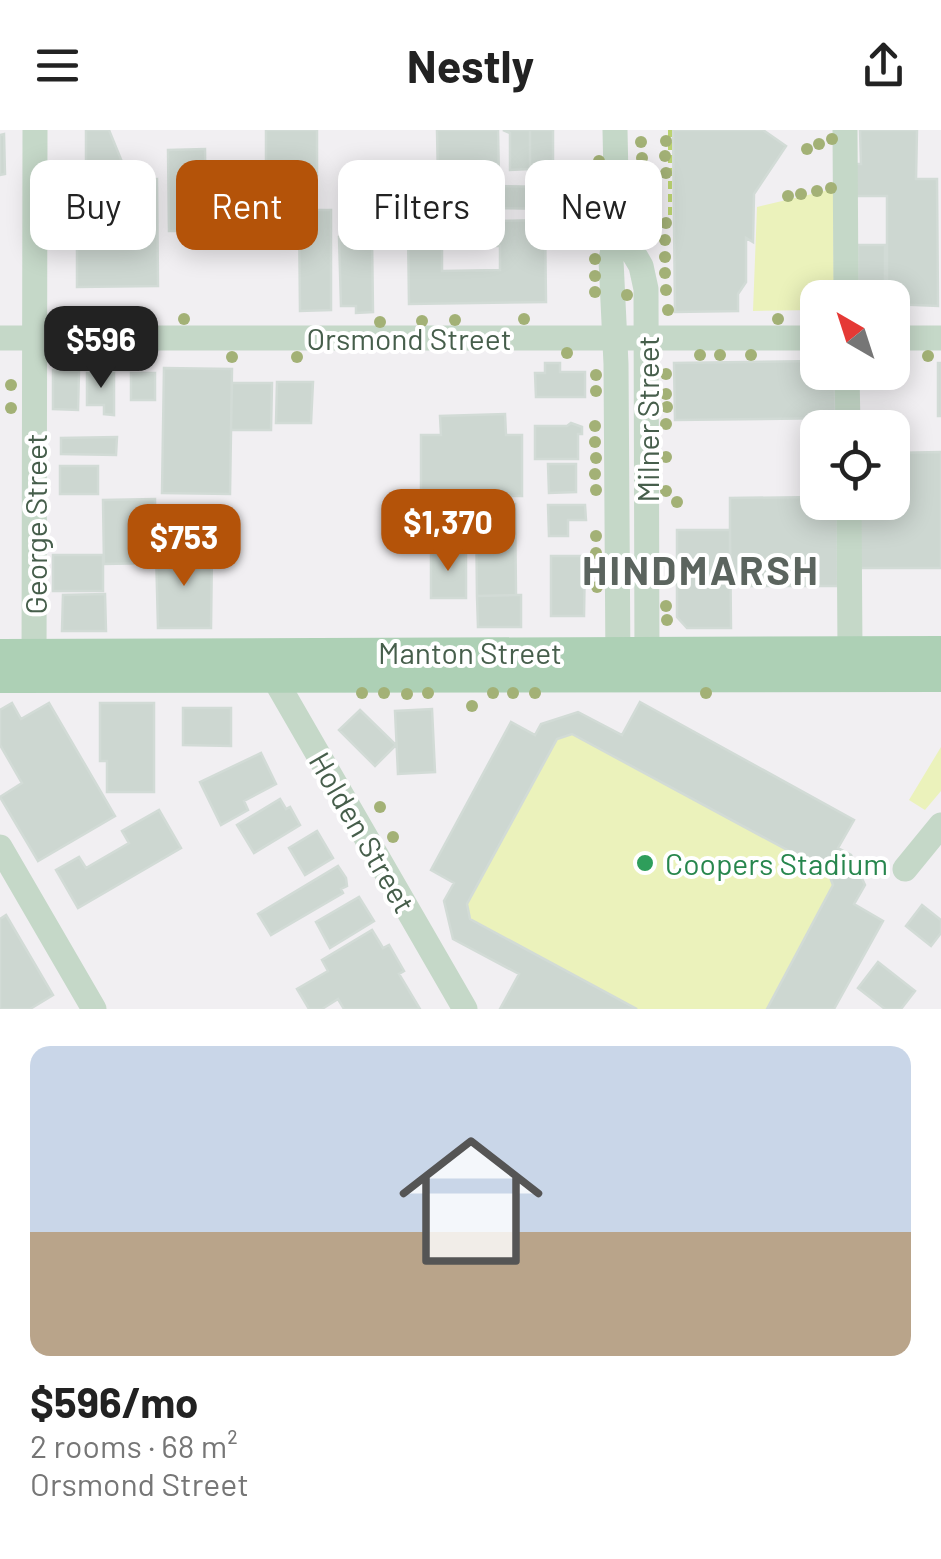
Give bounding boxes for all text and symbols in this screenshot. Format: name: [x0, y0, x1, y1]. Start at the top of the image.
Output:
icon: menu: [30, 38, 85, 93]
text: Nestly: [407, 38, 534, 92]
icon: share: [856, 38, 911, 93]
chip: Buy: [30, 160, 156, 250]
chip: Rent: [176, 160, 318, 250]
chip: Filters: [338, 160, 505, 250]
chip: New: [525, 160, 662, 250]
north arrow: [800, 280, 910, 390]
map controls: [800, 280, 910, 520]
pin: $596: [42, 306, 160, 391]
text: $596: [66, 319, 136, 357]
street label: Orsmond Street: [306, 320, 512, 356]
street label: Milner Street: [629, 336, 665, 502]
button: locate: [800, 410, 910, 520]
street label: George Street: [17, 433, 53, 615]
pin: $1,370: [367, 489, 529, 574]
text: $1,370: [403, 502, 493, 540]
pin: $753: [125, 504, 243, 589]
text: $753: [150, 517, 218, 555]
district label: HINDMARSH: [582, 545, 820, 593]
street label: Manton Street: [378, 634, 562, 670]
street label: Holden Street: [303, 745, 423, 919]
place label: Coopers Stadium: [665, 845, 888, 881]
marker: Coopers Stadium: [634, 852, 656, 874]
icon: home: [381, 1111, 561, 1291]
text: $596/mo: [30, 1376, 199, 1426]
text: 2 rooms · 68 m²: [30, 1426, 238, 1464]
text: Orsmond Street: [30, 1464, 249, 1502]

